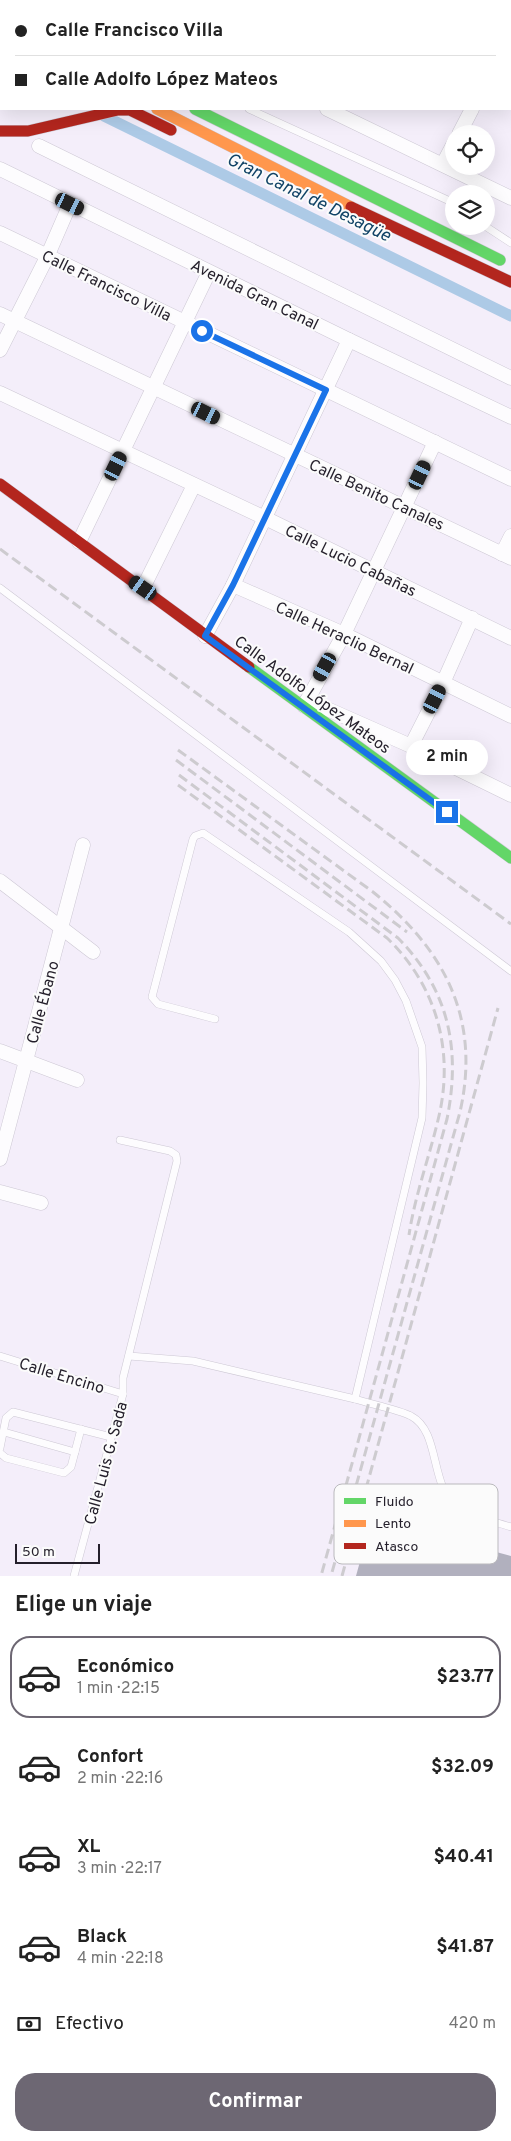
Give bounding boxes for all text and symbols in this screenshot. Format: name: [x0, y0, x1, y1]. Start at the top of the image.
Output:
text: Calle Francisco Villa: [45, 19, 223, 43]
text: Calle Adolfo López Mateos: [45, 68, 278, 92]
map controls: [445, 125, 495, 235]
button: locate: [445, 125, 495, 175]
water label: Gran Canal de Desagüe: [222, 149, 395, 248]
button: layers: [445, 185, 495, 235]
car: [53, 191, 86, 217]
street label: Calle Francisco Villa: [38, 247, 174, 327]
street label: Avenida Gran Canal: [187, 256, 321, 336]
route start: [191, 320, 213, 342]
car: [189, 400, 222, 426]
car: [102, 449, 129, 483]
street label: Calle Benito Canales: [305, 456, 447, 536]
car: [406, 458, 433, 492]
street label: Calle Lucio Cabañas: [281, 521, 419, 602]
car: [126, 573, 159, 603]
street label: Calle Heraclio Bernal: [272, 598, 416, 680]
street label: Calle Adolfo López Mateos: [230, 632, 394, 759]
car: [311, 650, 338, 684]
car: [421, 682, 448, 716]
callout: 2 min: [406, 740, 488, 774]
text: 2 min: [426, 747, 468, 767]
route end: [436, 801, 458, 823]
street label: Calle Ébano: [21, 958, 65, 1046]
street label: Calle Encino: [16, 1354, 107, 1399]
street label: Calle Luis G. Sada: [81, 1400, 133, 1527]
legend: [334, 1484, 498, 1564]
text: Fluido: [375, 1494, 414, 1511]
text: Lento: [375, 1516, 411, 1533]
text: Atasco: [375, 1539, 418, 1556]
scale bar: [15, 1541, 100, 1564]
text: 50 m: [22, 1544, 55, 1561]
text: Elige un viaje: [15, 1592, 152, 1619]
icon: car: [17, 1655, 62, 1700]
text: Económico: [77, 1655, 174, 1679]
text: $23.77: [437, 1665, 494, 1689]
text: 1 min · 22:15: [77, 1679, 160, 1699]
icon: car: [17, 1745, 62, 1790]
text: Confort: [77, 1745, 143, 1769]
text: $32.09: [431, 1755, 494, 1779]
text: 2 min · 22:16: [77, 1769, 163, 1789]
icon: car: [17, 1835, 62, 1880]
text: XL: [77, 1835, 100, 1859]
text: $40.41: [433, 1845, 494, 1869]
text: 3 min · 22:17: [77, 1859, 162, 1879]
icon: car: [17, 1925, 62, 1970]
text: Black: [77, 1925, 127, 1949]
text: $41.87: [436, 1935, 494, 1959]
text: 4 min · 22:18: [77, 1949, 164, 1969]
icon: cash: [15, 2010, 43, 2038]
text: Efectivo: [55, 2012, 124, 2036]
text: 420 m: [449, 2014, 496, 2034]
button: Confirmar: [15, 2073, 496, 2131]

